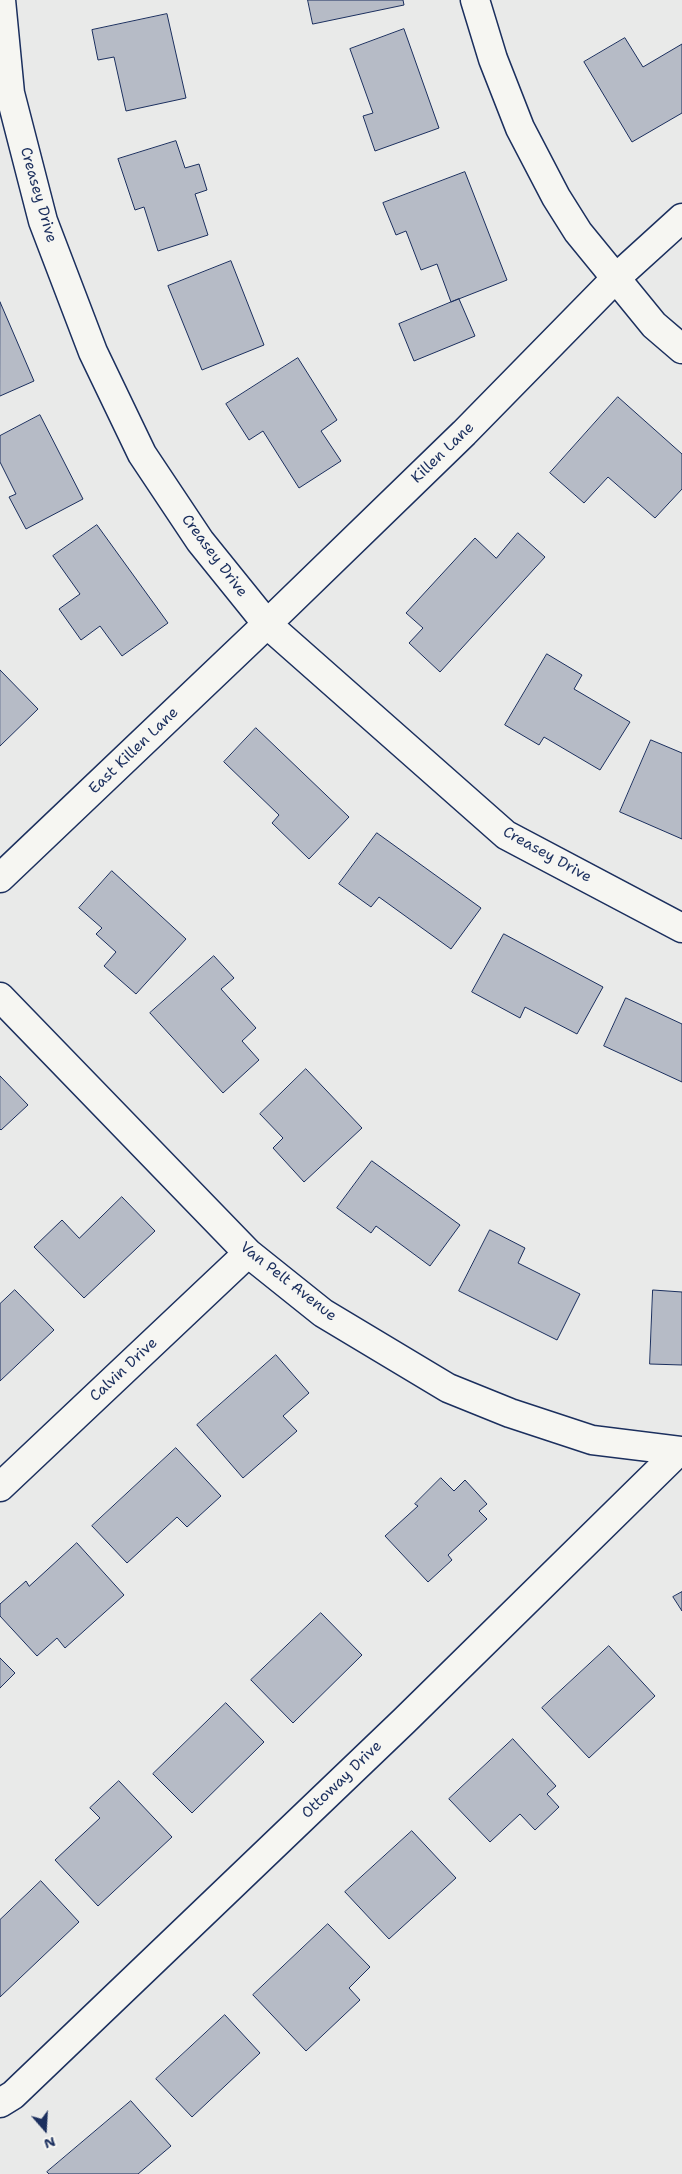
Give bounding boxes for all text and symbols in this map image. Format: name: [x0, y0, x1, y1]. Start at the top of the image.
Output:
street label: Creasey Drive: [16, 145, 60, 245]
street label: Killen Lane: [408, 419, 478, 487]
street label: Creasey Drive: [177, 511, 251, 601]
street label: East Killen Lane: [86, 704, 182, 798]
street label: Creasey Drive: [500, 823, 594, 887]
street label: Van Pelt Avenue: [236, 1239, 340, 1325]
street label: Calvin Drive: [87, 1334, 161, 1406]
street label: Ottoway Drive: [298, 1737, 386, 1823]
north arrow: [20, 2104, 70, 2154]
text: N: [42, 2133, 58, 2153]

